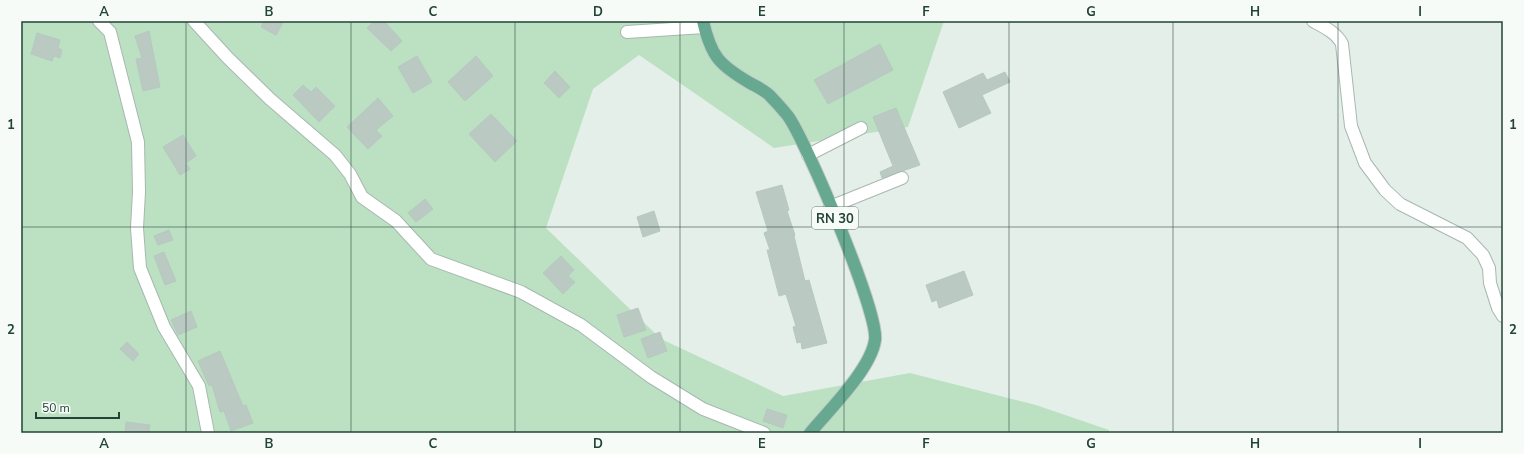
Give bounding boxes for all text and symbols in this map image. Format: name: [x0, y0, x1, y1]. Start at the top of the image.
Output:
text: A: [99, 3, 109, 21]
text: B: [265, 3, 274, 21]
text: C: [429, 3, 438, 21]
text: D: [593, 3, 603, 21]
text: E: [758, 3, 766, 21]
text: F: [922, 3, 930, 21]
text: G: [1086, 3, 1096, 21]
text: H: [1250, 3, 1260, 21]
text: I: [1418, 3, 1422, 21]
text: 1: [7, 116, 15, 134]
text: 1: [1509, 116, 1517, 134]
road number: RN 30: [812, 207, 858, 229]
text: 2: [7, 321, 15, 339]
text: 2: [1509, 321, 1517, 339]
scale bar: [36, 394, 119, 420]
text: 50 m: [42, 400, 70, 416]
text: A: [99, 435, 109, 453]
text: B: [265, 435, 274, 453]
text: C: [429, 435, 438, 453]
text: D: [593, 435, 603, 453]
text: E: [758, 435, 766, 453]
text: F: [922, 435, 930, 453]
text: G: [1086, 435, 1096, 453]
text: H: [1250, 435, 1260, 453]
text: I: [1418, 435, 1422, 453]

